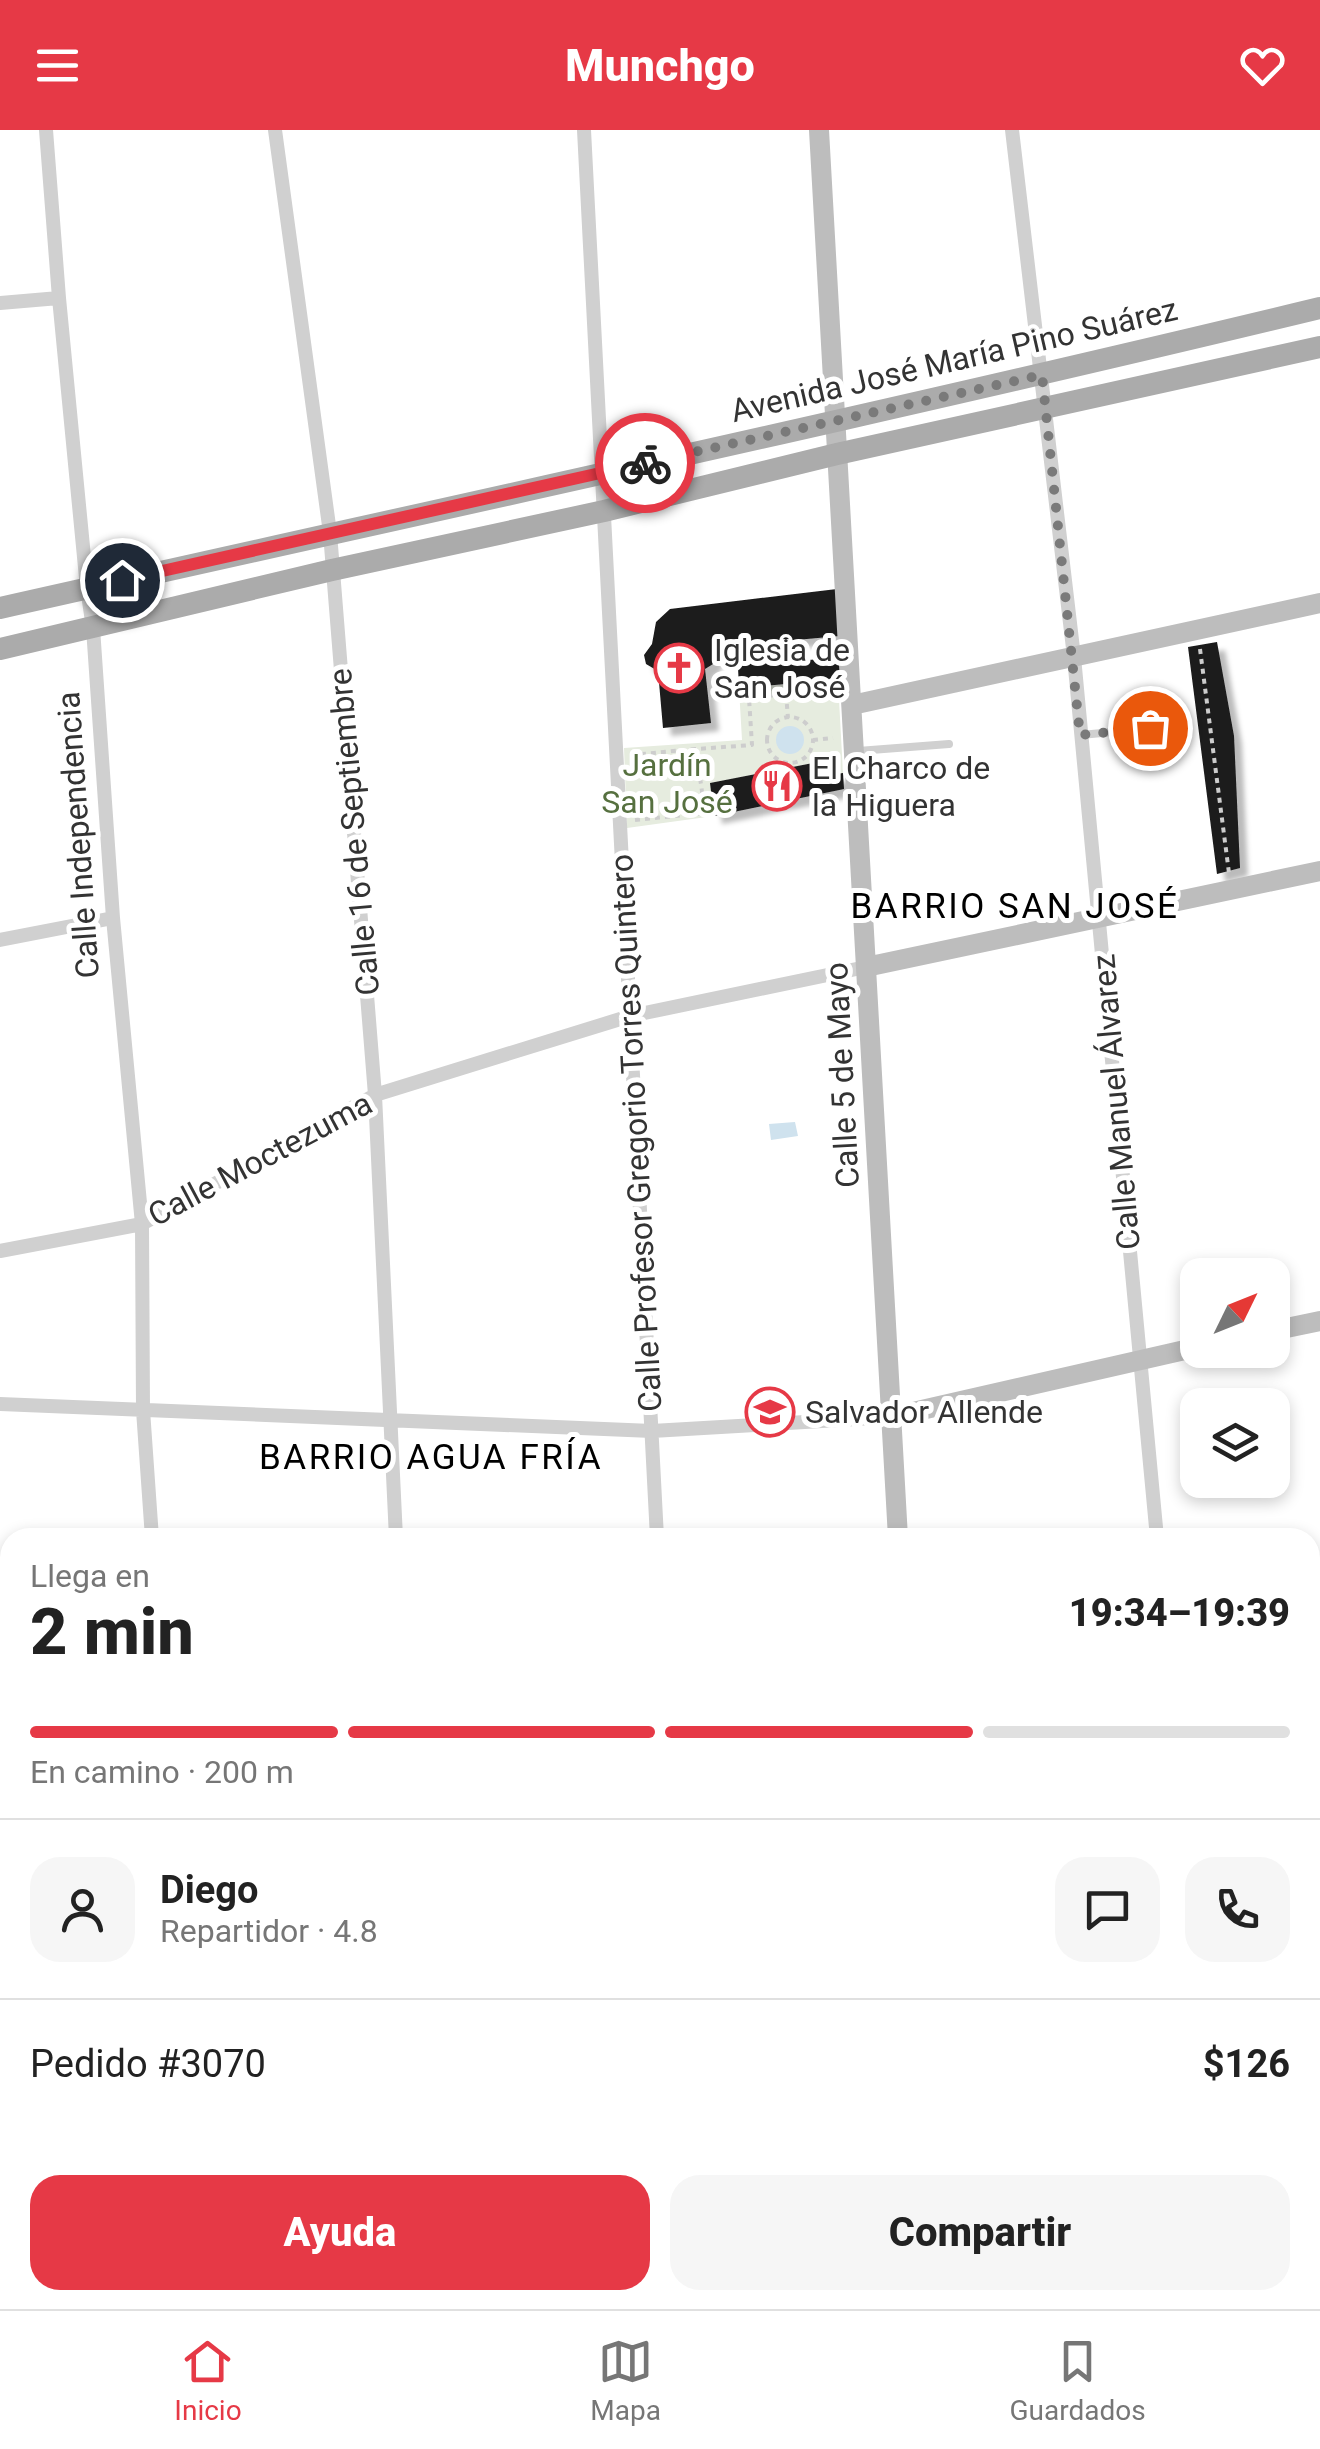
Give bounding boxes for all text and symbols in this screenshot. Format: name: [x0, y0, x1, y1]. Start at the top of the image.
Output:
icon: menu: [30, 38, 85, 93]
icon: heart: [1235, 38, 1290, 93]
text: Munchgo: [565, 39, 755, 92]
street label: Avenida José María Pino Suárez: [727, 290, 1181, 430]
courier: [595, 413, 695, 513]
icon: bike: [618, 436, 673, 491]
pin: [80, 538, 165, 623]
icon: home: [95, 553, 150, 608]
place label: Iglesia de San José: [714, 631, 850, 706]
church icon: Iglesia de San José: [653, 642, 705, 694]
street label: Calle 16 de Septiembre: [321, 667, 387, 997]
pin: [1108, 686, 1193, 771]
street label: Calle Independencia: [49, 690, 107, 980]
icon: bag: [1123, 701, 1178, 756]
park label: Jardín San José: [601, 746, 733, 821]
place label: El Charco de la Higuera: [812, 749, 990, 824]
restaurant icon: El Charco de la Higuera: [751, 760, 803, 812]
street label: Calle Profesor Gregorio Torres Quintero: [602, 853, 670, 1413]
district label: BARRIO SAN JOSÉ: [851, 886, 1179, 927]
street label: Calle Manuel Álvarez: [1084, 953, 1148, 1251]
street label: Calle 5 de Mayo: [817, 961, 867, 1189]
street label: Calle Moctezuma: [142, 1084, 378, 1234]
north arrow: [1180, 1258, 1290, 1368]
map controls: [1180, 1258, 1290, 1498]
school or university icon: Salvador Allende: [744, 1386, 796, 1438]
button: layers: [1180, 1388, 1290, 1498]
place label: Salvador Allende: [805, 1393, 1043, 1431]
district label: BARRIO AGUA FRÍA: [259, 1437, 603, 1478]
text: Llega en: [30, 1557, 150, 1595]
text: 19:34–19:39: [1069, 1591, 1290, 1635]
text: 2 min: [30, 1594, 194, 1670]
text: En camino · 200 m: [30, 1753, 294, 1791]
button: person: [30, 1857, 135, 1962]
button: chat: [1055, 1857, 1160, 1962]
button: phone: [1185, 1857, 1290, 1962]
text: Diego: [160, 1868, 258, 1912]
text: Repartidor · 4.8: [160, 1912, 378, 1950]
text: Pedido #3070: [30, 2042, 266, 2086]
text: $126: [1203, 2042, 1290, 2086]
button: Ayuda: [30, 2175, 650, 2290]
button: Compartir: [670, 2175, 1290, 2290]
tab: Inicio: [174, 2334, 242, 2427]
tab: Mapa: [590, 2334, 661, 2427]
tab: Guardados: [1009, 2334, 1146, 2427]

